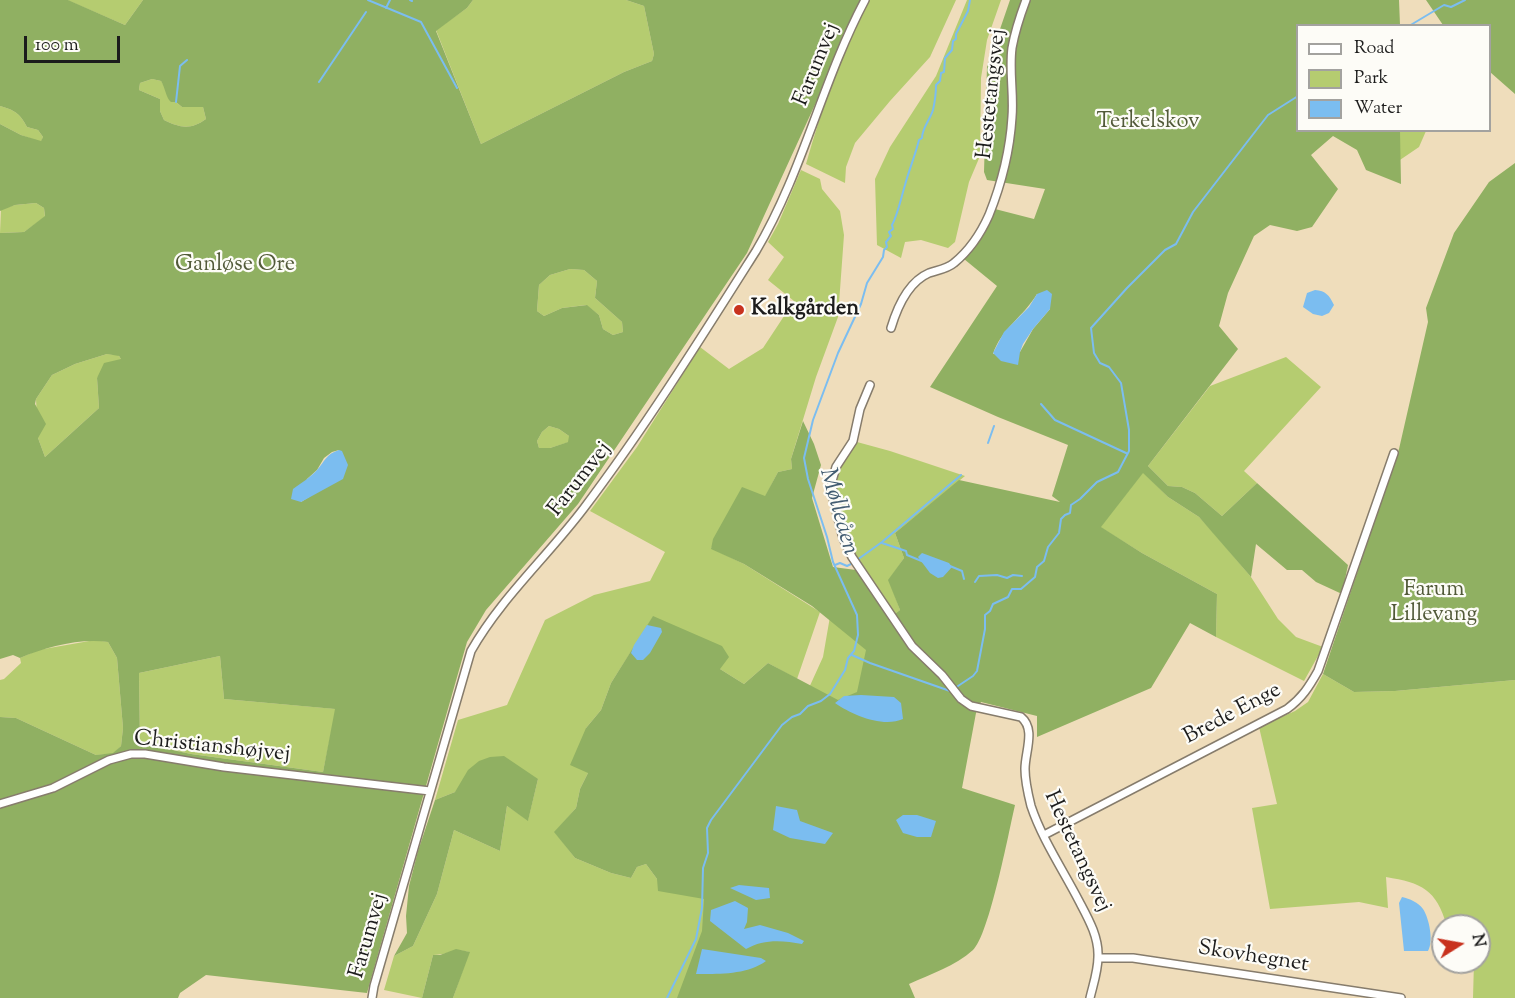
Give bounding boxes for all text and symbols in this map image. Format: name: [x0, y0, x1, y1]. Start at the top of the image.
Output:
street label: Farumvej: [789, 20, 847, 110]
scale bar: [27, 24, 123, 62]
legend: [1296, 24, 1491, 132]
street label: Hestetangsvej: [973, 28, 1013, 160]
text: 100 m: [35, 33, 79, 59]
text: Road: [1354, 36, 1394, 62]
text: Park: [1354, 66, 1388, 92]
text: Water: [1354, 96, 1402, 122]
park label: Terkelskov: [1097, 110, 1199, 136]
park label: Ganløse Ore: [175, 253, 295, 279]
place label: Kalkgården: [751, 297, 859, 323]
marker: Kalkgården: [732, 303, 746, 317]
street label: Farumvej: [544, 438, 618, 522]
water label: Mølleåen: [811, 465, 863, 559]
park label: Farum Lillevang: [1391, 578, 1477, 630]
street label: Brede Enge: [1180, 678, 1286, 752]
street label: Christianshøjvej: [133, 727, 291, 769]
street label: Hestetangsvej: [1036, 787, 1116, 917]
street label: Farumvej: [345, 890, 395, 982]
north arrow: [1431, 914, 1491, 974]
text: N: [1465, 932, 1490, 949]
street label: Skovhegnet: [1196, 936, 1310, 980]

